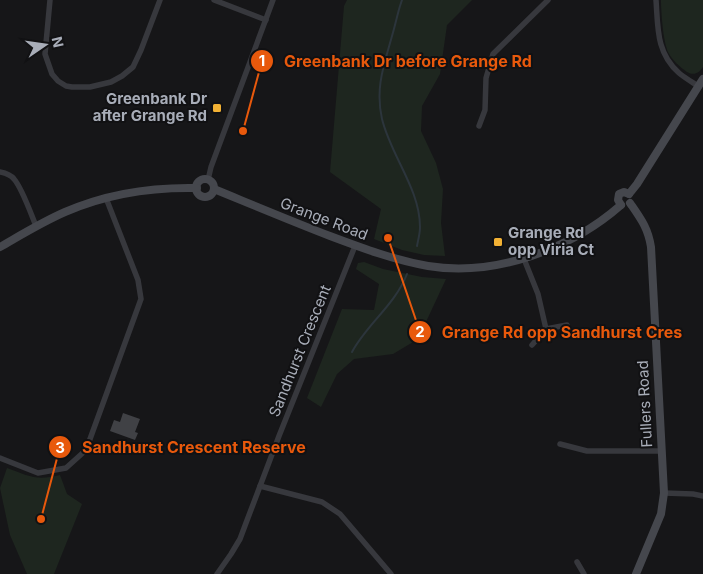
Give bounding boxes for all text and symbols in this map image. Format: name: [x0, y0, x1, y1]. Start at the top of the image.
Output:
north arrow: [20, 20, 70, 70]
text: N: [49, 35, 68, 49]
callout: Greenbank Dr before Grange Rd: [249, 46, 542, 77]
text: 1: [259, 51, 265, 70]
text: Greenbank Dr before Grange Rd: [284, 51, 532, 71]
place label: Greenbank Dr after Grange Rd: [93, 89, 207, 125]
marker: Greenbank Dr after Grange Rd: [211, 102, 223, 114]
street label: Grange Road: [278, 193, 371, 244]
place label: Grange Rd opp Viria Ct: [508, 223, 595, 259]
marker: Grange Rd opp Viria Ct: [492, 236, 504, 248]
street label: Sandhurst Crescent: [264, 282, 335, 420]
callout: Grange Rd opp Sandhurst Cres: [407, 316, 692, 347]
text: 2: [415, 322, 425, 341]
text: Grange Rd opp Sandhurst Cres: [442, 322, 682, 342]
street label: Fullers Road: [633, 360, 656, 448]
callout: Sandhurst Crescent Reserve: [47, 432, 316, 463]
text: Sandhurst Crescent Reserve: [82, 437, 306, 457]
text: 3: [55, 438, 65, 457]

